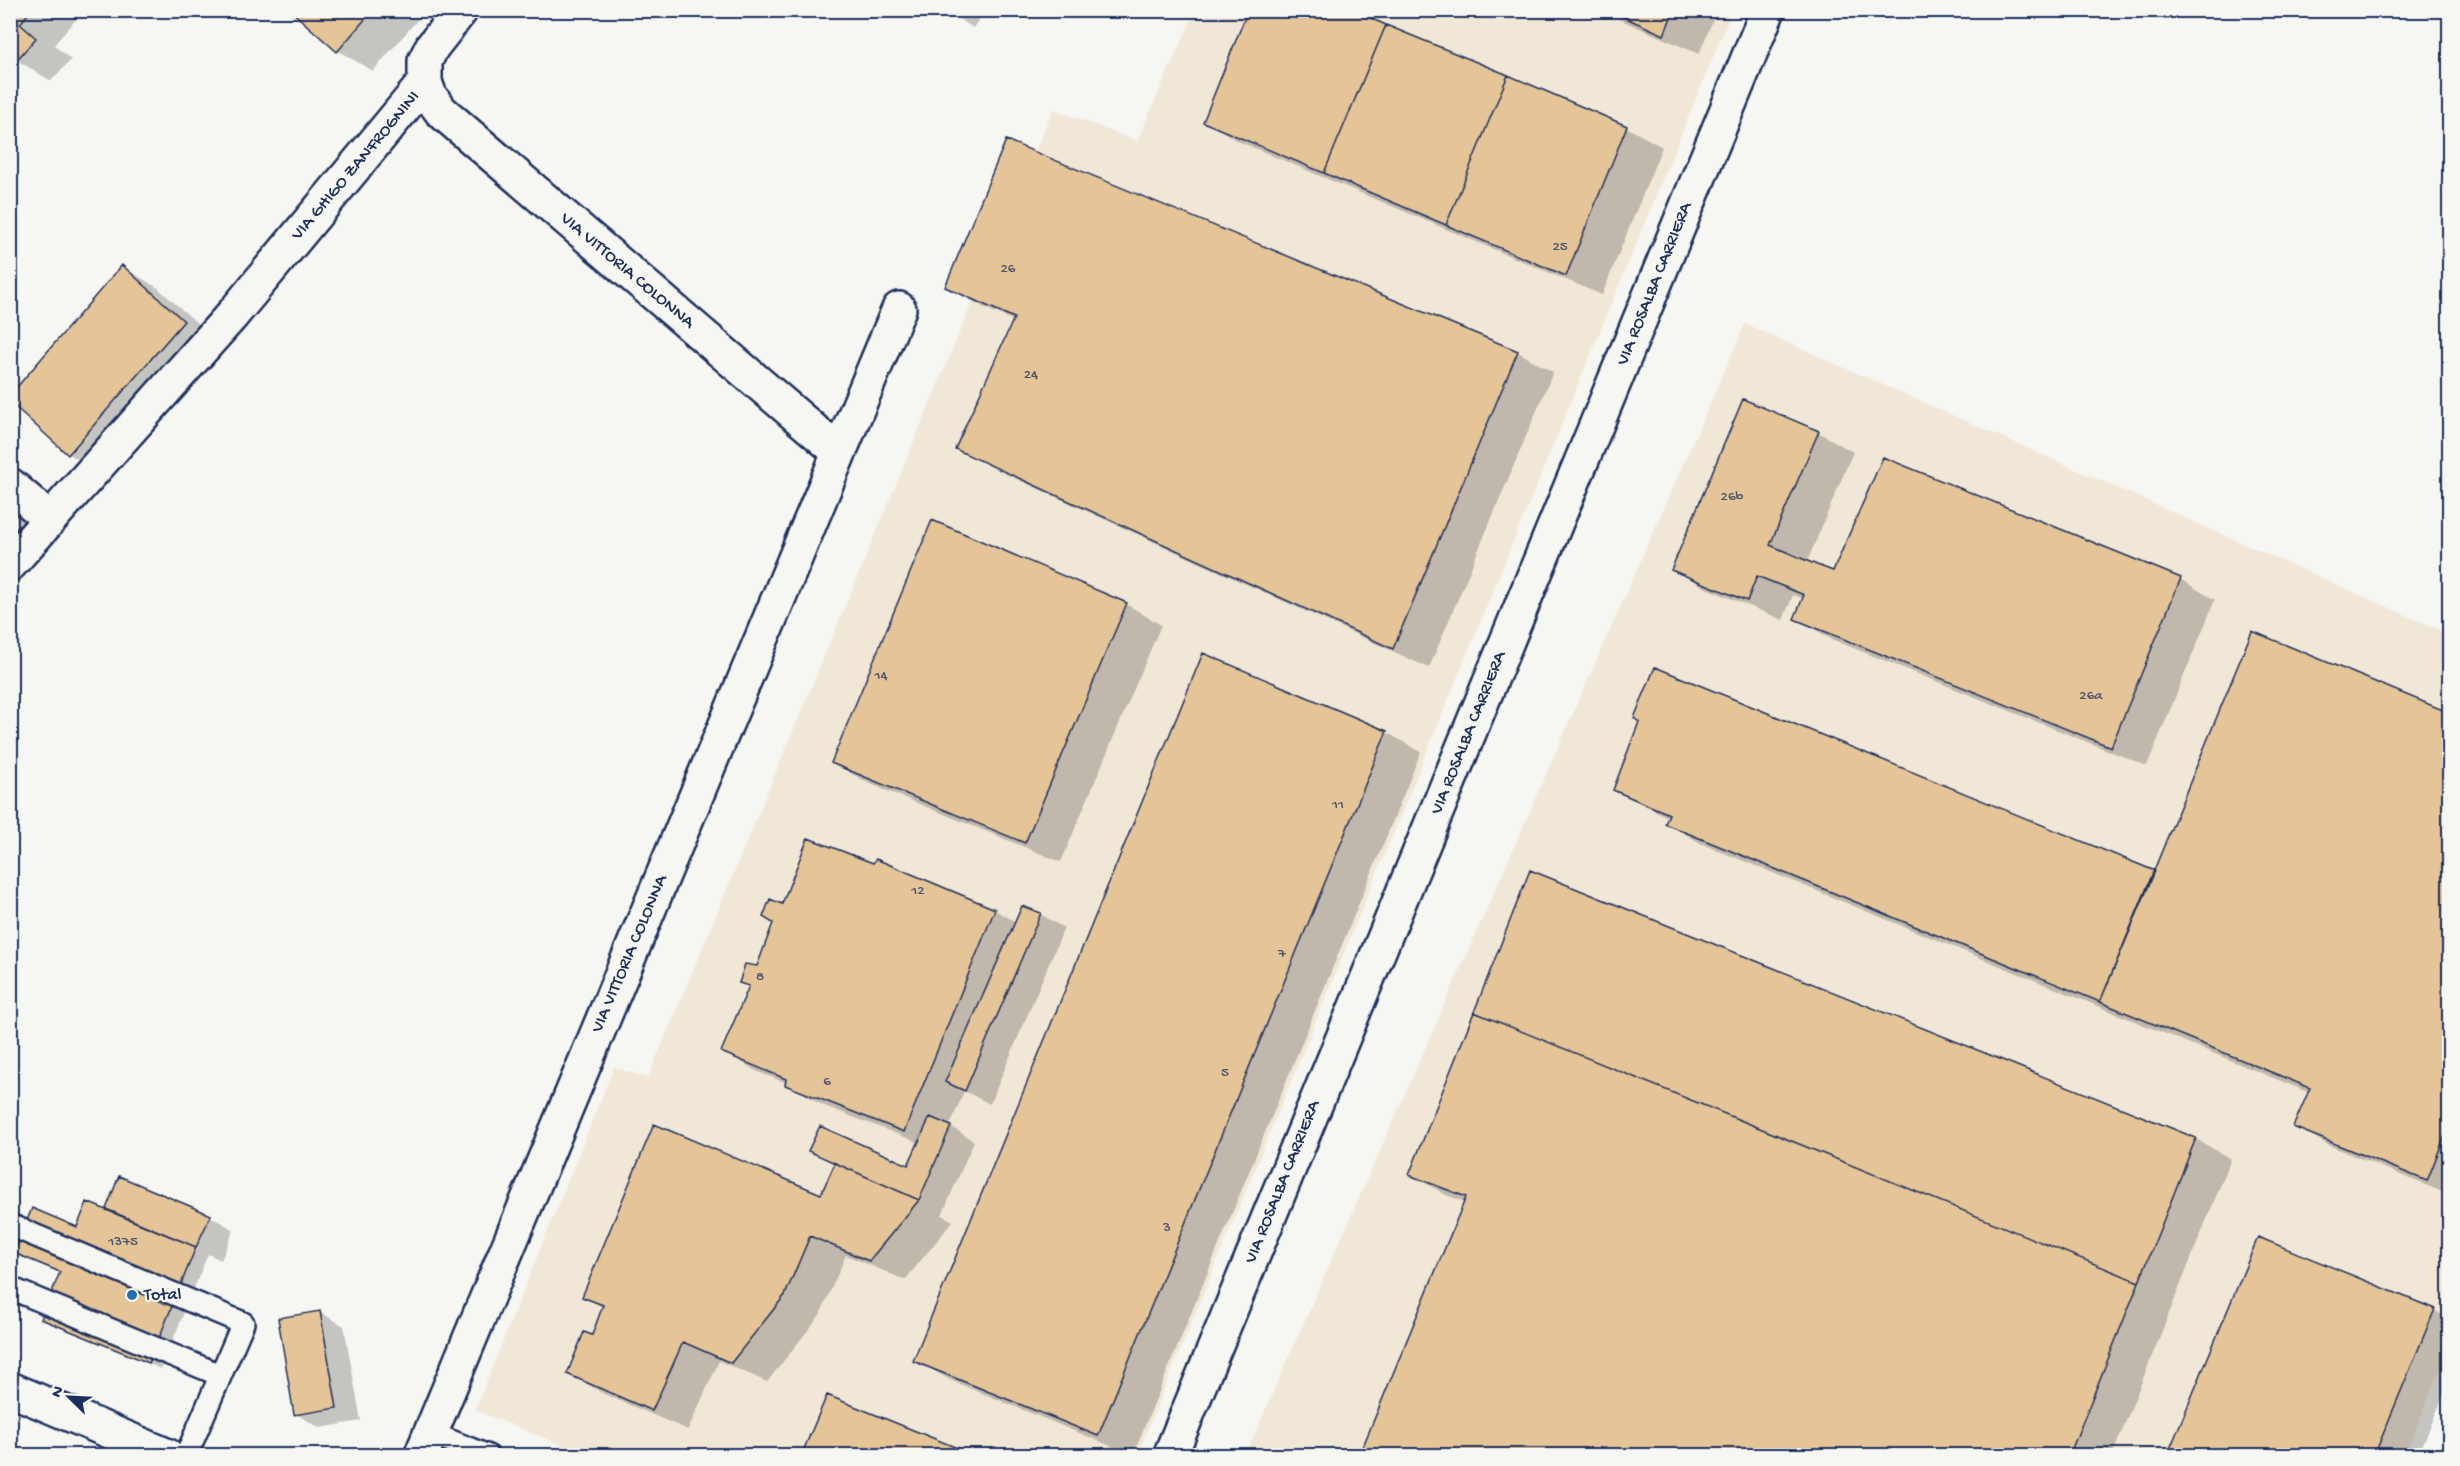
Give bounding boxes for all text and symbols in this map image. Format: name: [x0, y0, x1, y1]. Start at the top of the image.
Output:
street label: VIA GHIGO ZANFROGNINI: [287, 87, 425, 246]
street label: VIA ROSALBA CARRIERA: [1612, 198, 1698, 370]
street label: VIA VITTORIA COLONNA: [555, 208, 700, 334]
house number: 25: [1552, 238, 1568, 256]
house number: 26: [1001, 260, 1016, 278]
house number: 24: [1024, 366, 1038, 384]
house number: 26b: [1721, 488, 1744, 506]
street label: VIA ROSALBA CARRIERA: [1426, 647, 1512, 819]
house number: 14: [873, 667, 888, 685]
house number: 26a: [2079, 687, 2103, 705]
house number: 11: [1331, 796, 1344, 814]
street label: VIA VITTORIA COLONNA: [587, 871, 673, 1037]
house number: 12: [910, 882, 925, 900]
house number: 7: [1277, 945, 1287, 963]
house number: 8: [756, 968, 764, 986]
house number: 5: [1221, 1064, 1229, 1082]
house number: 6: [823, 1073, 831, 1091]
street label: VIA ROSALBA CARRIERA: [1240, 1096, 1326, 1268]
house number: 3: [1162, 1219, 1171, 1237]
house number: 1375: [107, 1233, 138, 1251]
place label: Total: [143, 1285, 182, 1306]
marker: Total: [125, 1288, 139, 1302]
north arrow: [39, 1367, 99, 1427]
text: N: [48, 1383, 70, 1401]

